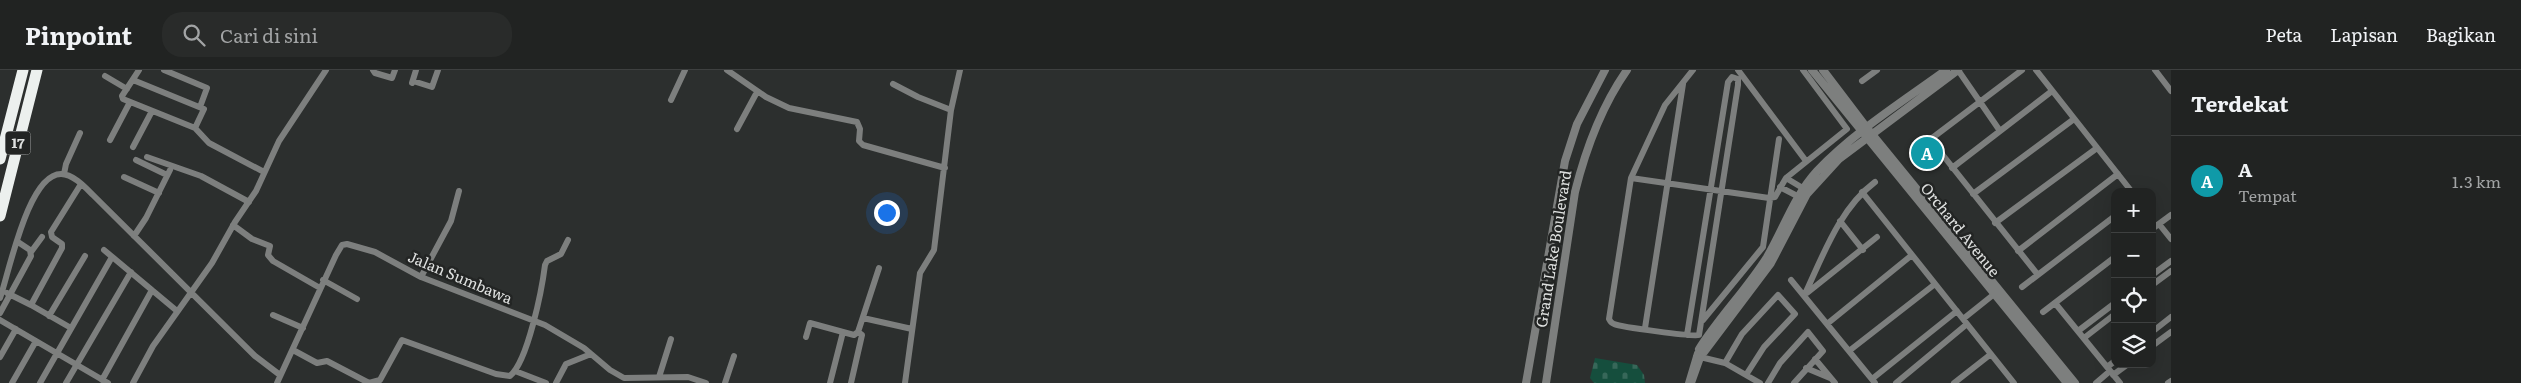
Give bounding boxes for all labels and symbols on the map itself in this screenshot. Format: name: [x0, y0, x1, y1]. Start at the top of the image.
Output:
road number: 17: [6, 132, 30, 154]
pin: A: [1911, 134, 1943, 172]
street label: Grand Lake Boulevard: [1529, 168, 1576, 329]
street label: Orchard Avenue: [1916, 177, 2007, 281]
your location: [874, 200, 900, 226]
street label: Jalan Sumbawa: [405, 244, 517, 309]

